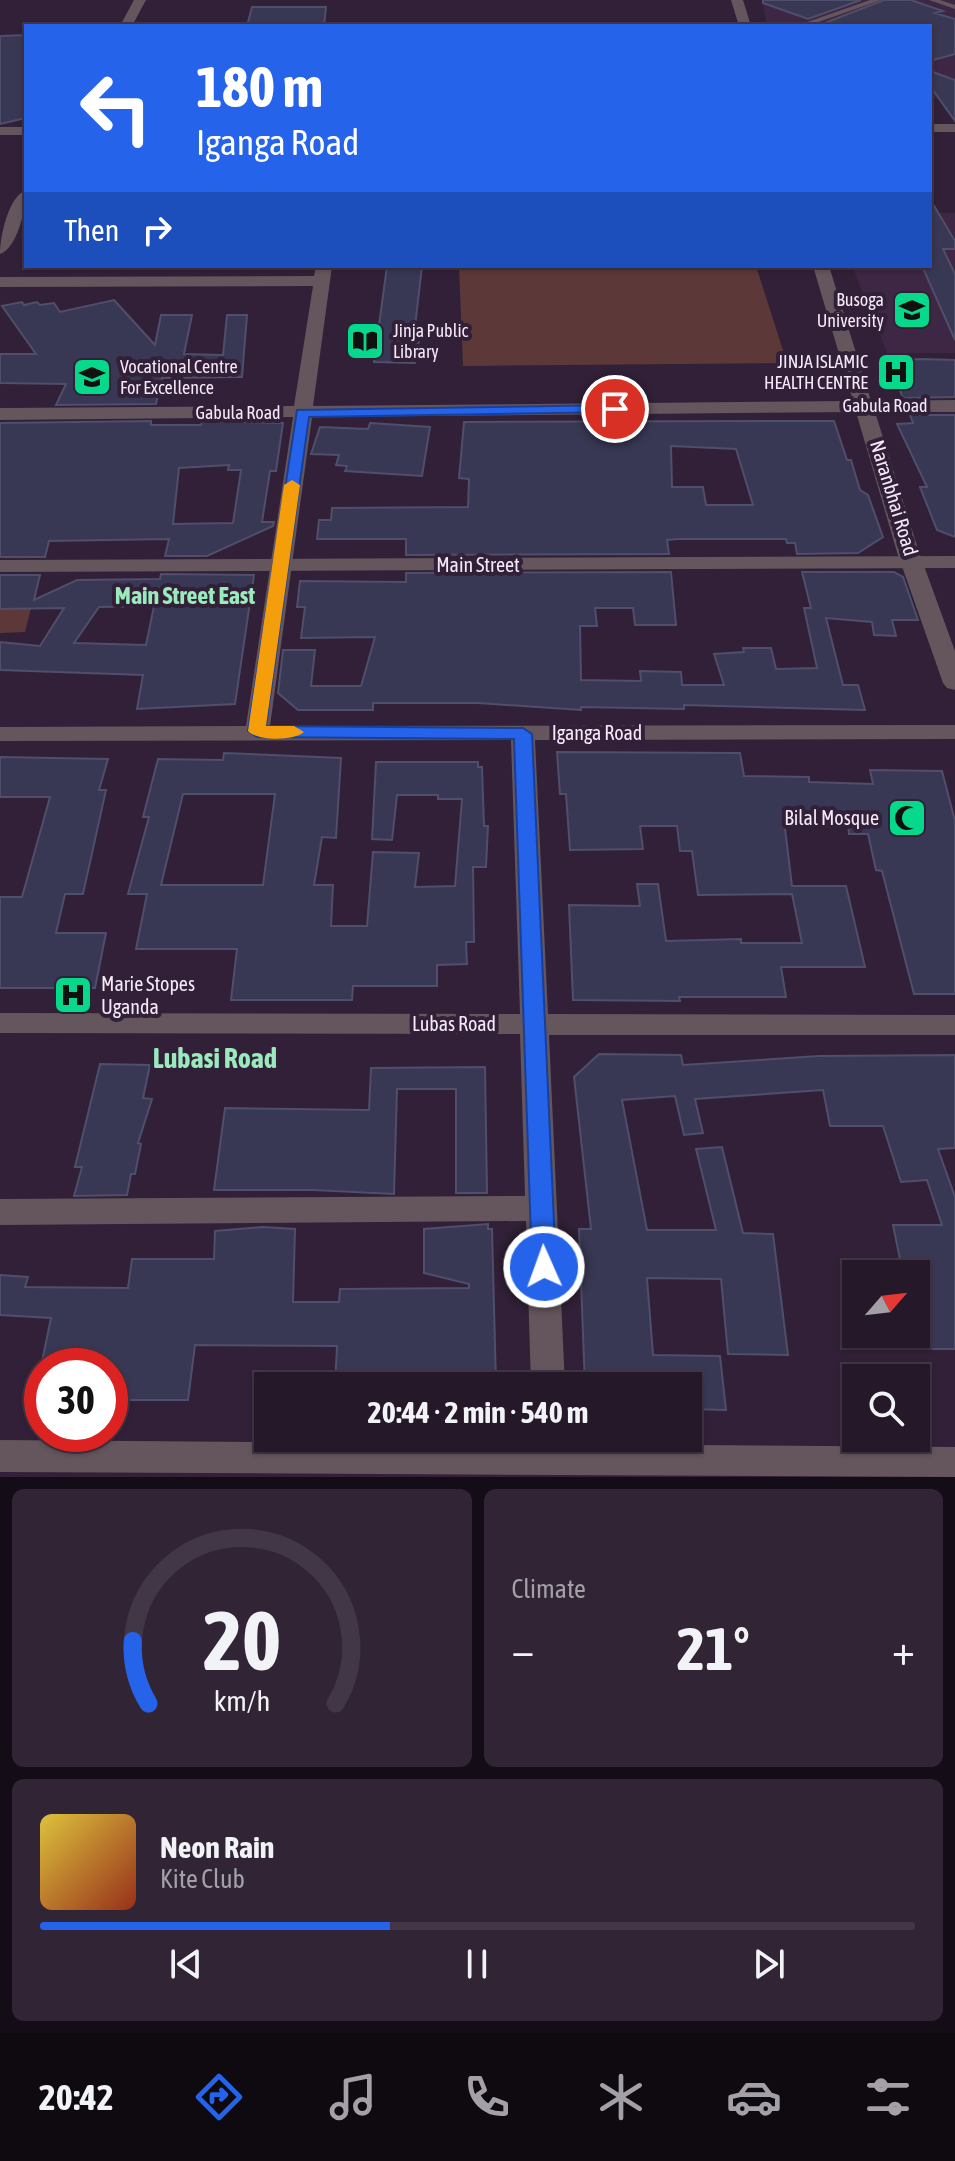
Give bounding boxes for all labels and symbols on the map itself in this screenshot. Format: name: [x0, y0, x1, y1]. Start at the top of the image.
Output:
place label: Busoga University: [817, 289, 884, 331]
school or university icon: Busoga University: [891, 289, 933, 331]
library icon: Jinja Public Library: [344, 320, 386, 362]
place label: Jinja Public Library: [393, 320, 469, 362]
place label: JINJA ISLAMIC HEALTH CENTRE: [764, 351, 868, 393]
hospital icon: JINJA ISLAMIC HEALTH CENTRE: [875, 351, 917, 393]
school or university icon: Vocational Centre For Excellence: [71, 356, 113, 398]
place label: Vocational Centre For Excellence: [120, 356, 238, 398]
pin: [581, 375, 649, 443]
street label: Gabula Road: [842, 395, 928, 416]
street label: Gabula Road: [195, 402, 281, 423]
street label: Naranbhai Road: [866, 437, 923, 558]
street label: Main Street: [436, 553, 520, 576]
district label: Main Street East: [115, 582, 255, 609]
street label: Iganga Road: [552, 721, 642, 744]
mosque icon: Bilal Mosque: [886, 797, 928, 839]
place label: Bilal Mosque: [784, 806, 879, 829]
place label: Marie Stopes Uganda: [101, 972, 195, 1018]
hospital icon: Marie Stopes Uganda: [52, 974, 94, 1016]
street label: Lubas Road: [412, 1012, 496, 1035]
district label: Lubasi Road: [153, 1042, 277, 1074]
position arrow: [502, 1225, 586, 1309]
north arrow: [842, 1260, 930, 1348]
speed limit sign: 30: [24, 1348, 128, 1452]

